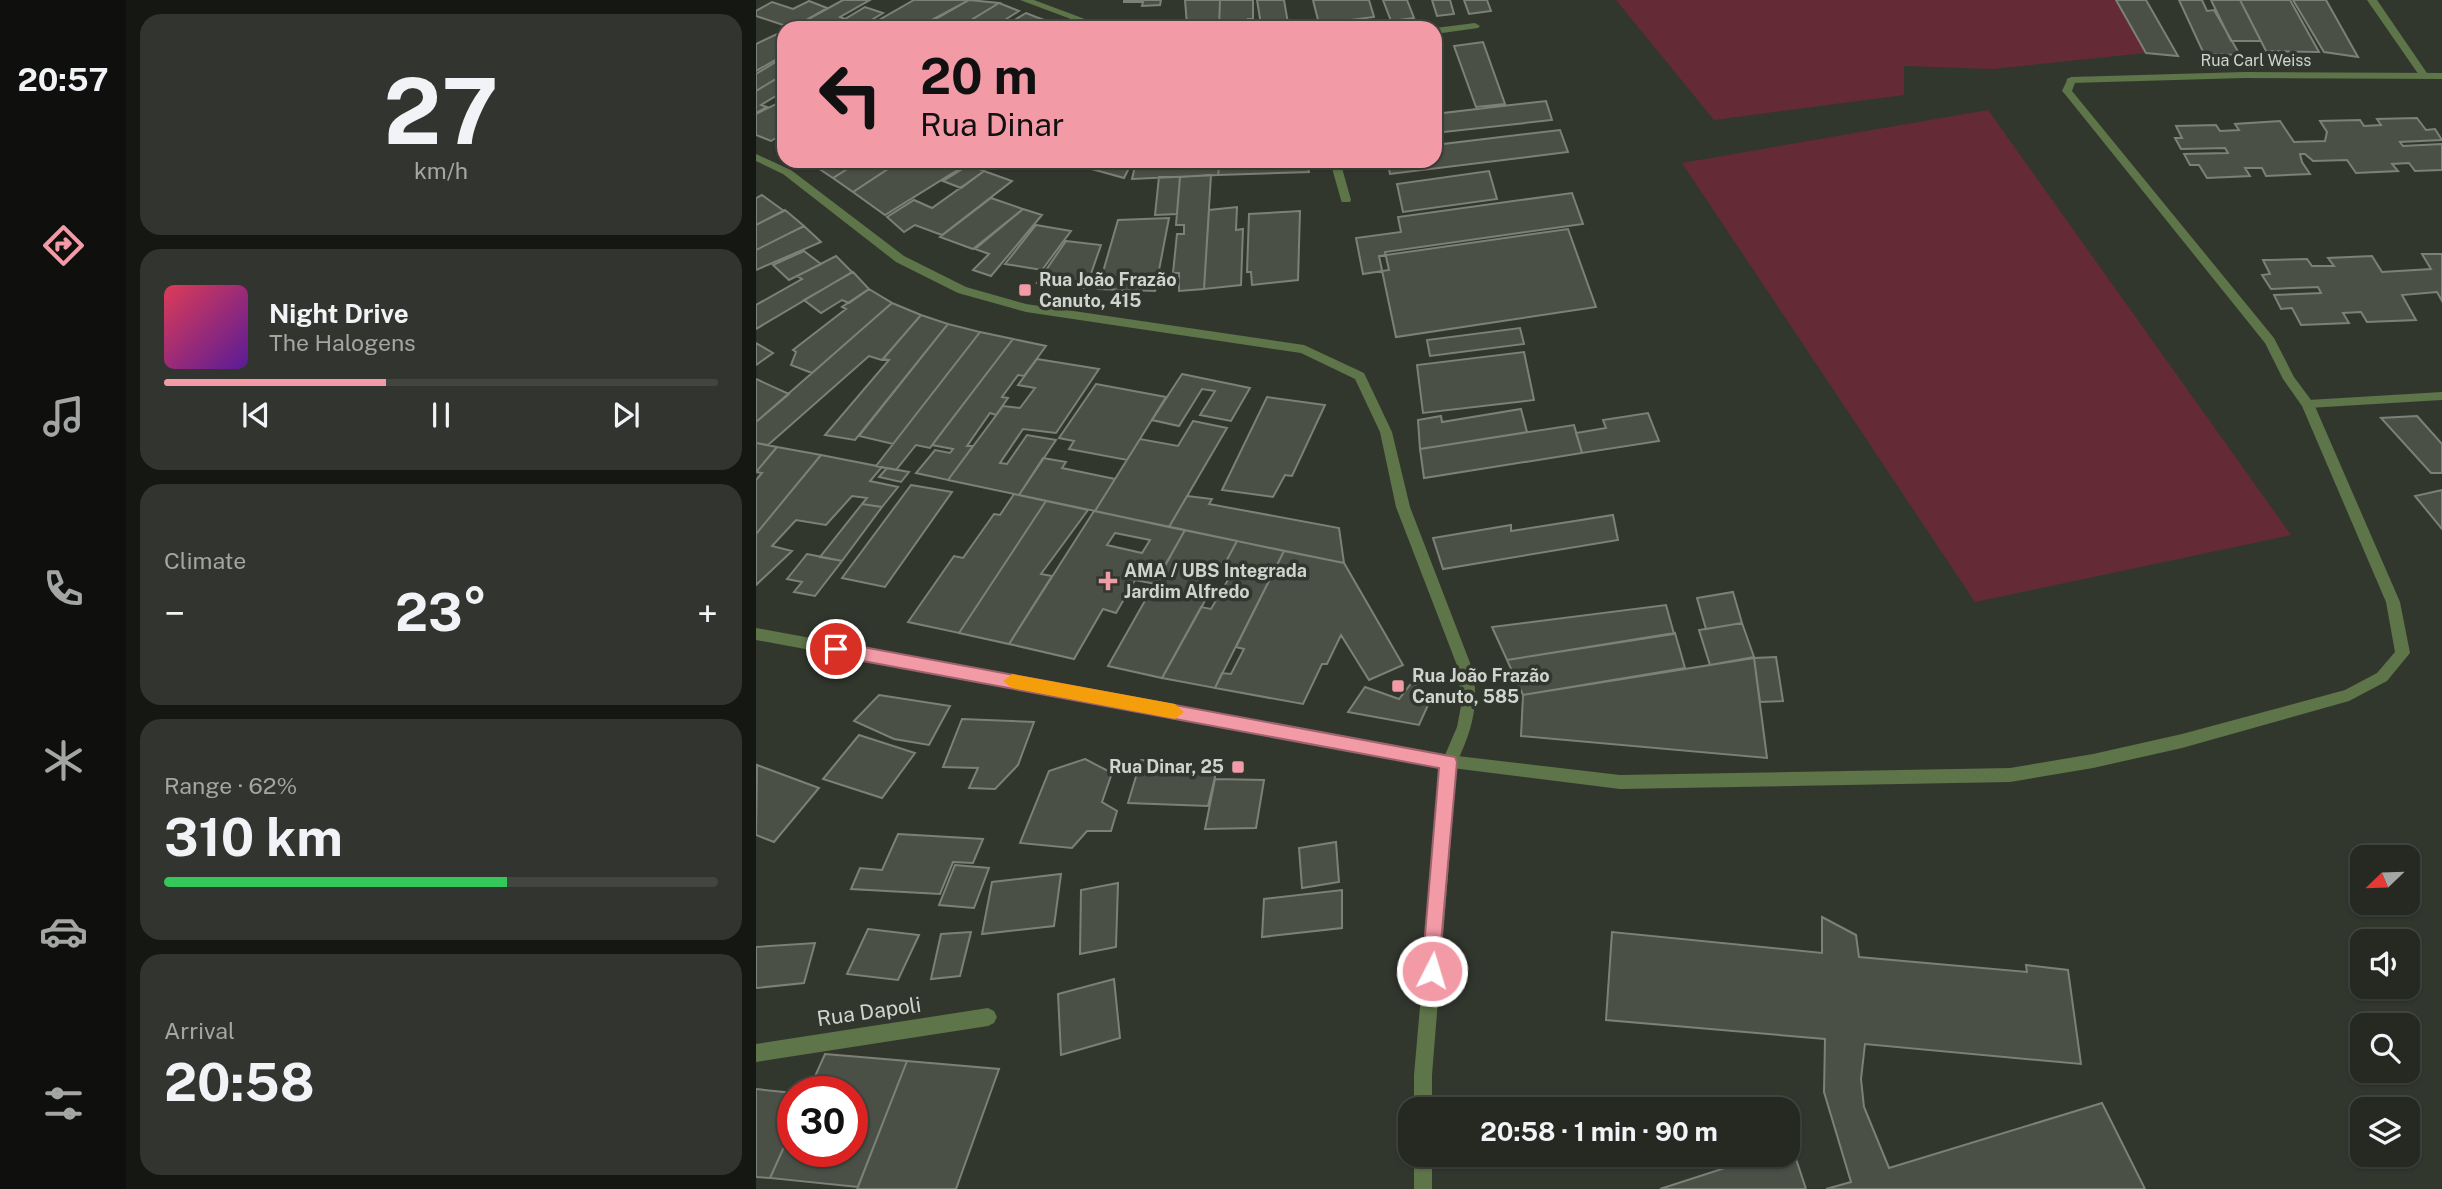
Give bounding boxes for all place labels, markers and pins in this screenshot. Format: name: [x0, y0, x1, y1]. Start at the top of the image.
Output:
place label: Rua João Frazão Canuto, 415: [1039, 269, 1177, 311]
marker: Rua João Frazão Canuto, 415: [1017, 282, 1033, 298]
place label: AMA / UBS Integrada Jardim Alfredo: [1124, 560, 1307, 602]
marker: AMA / UBS Integrada Jardim Alfredo: [1098, 571, 1118, 591]
pin: [806, 619, 866, 679]
place label: Rua João Frazão Canuto, 585: [1412, 665, 1550, 707]
marker: Rua João Frazão Canuto, 585: [1390, 678, 1406, 694]
place label: Rua Dinar, 25: [1109, 756, 1224, 777]
marker: Rua Dinar, 25: [1230, 759, 1246, 775]

